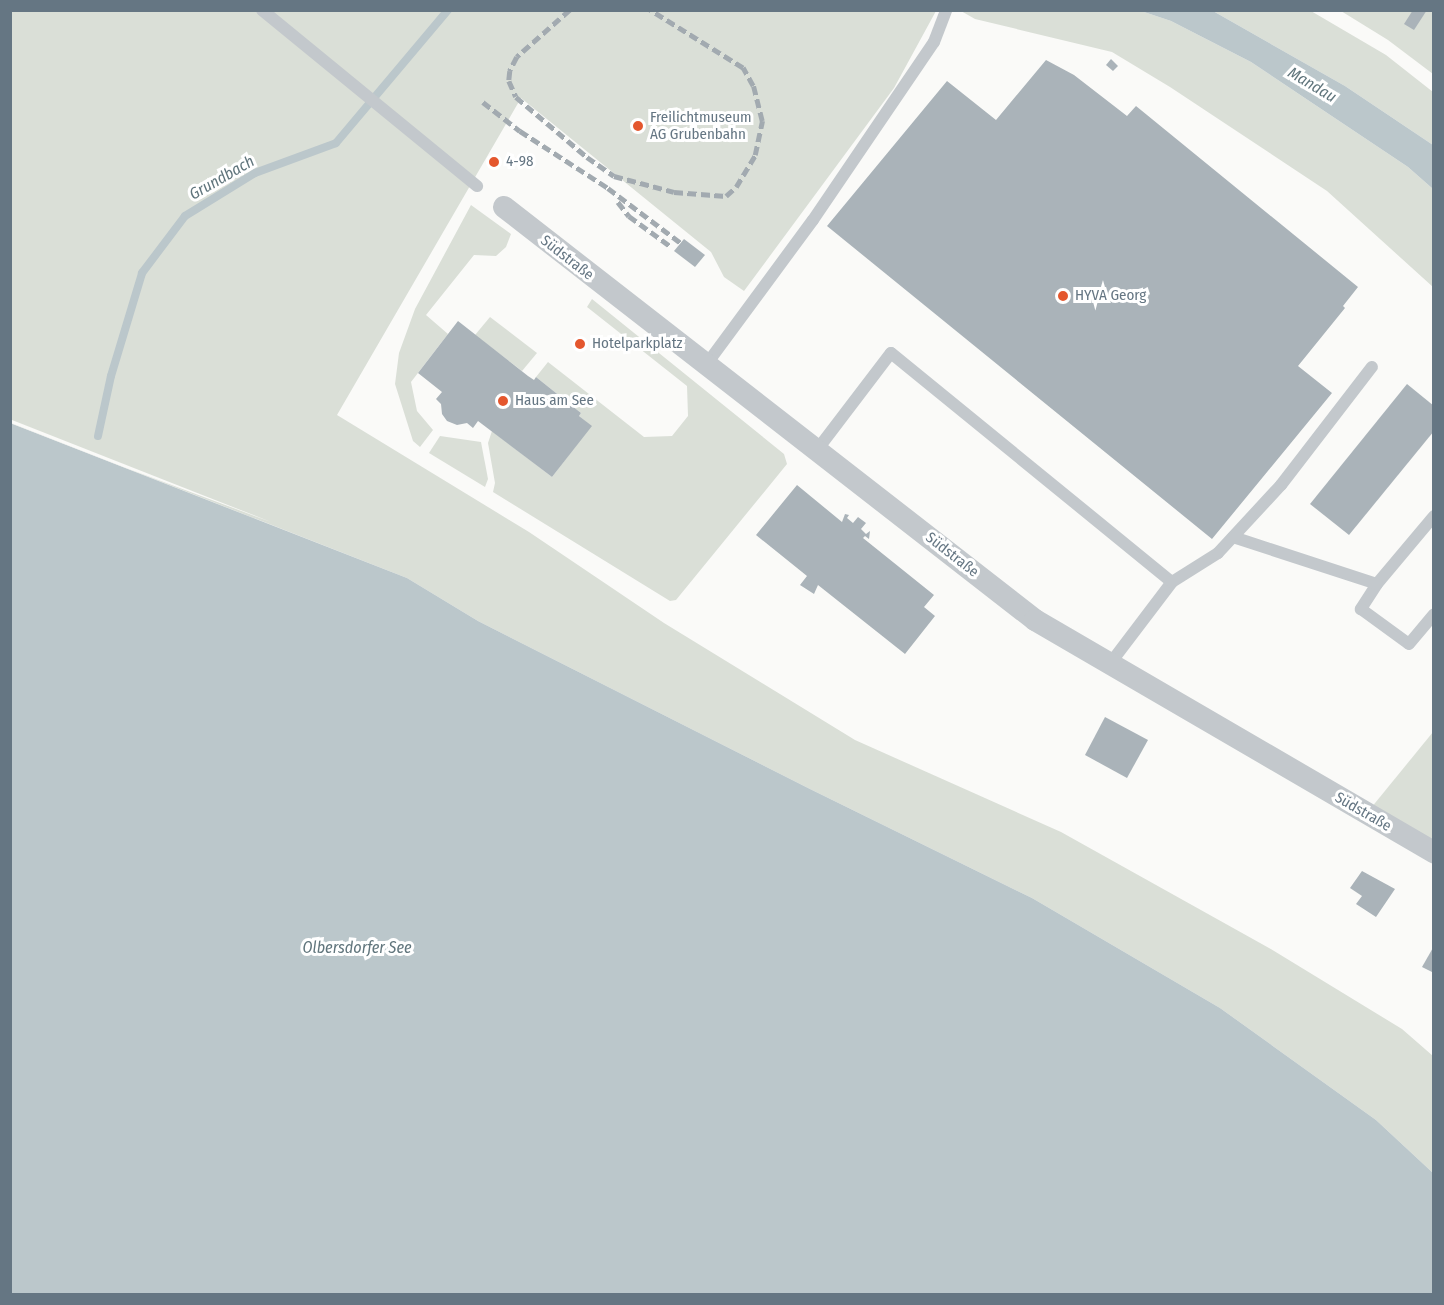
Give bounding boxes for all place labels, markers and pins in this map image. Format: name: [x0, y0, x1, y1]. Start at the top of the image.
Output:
place label: Freilichtmuseum AG Grubenbahn: [650, 108, 752, 143]
marker: Freilichtmuseum AG Grubenbahn: [631, 119, 645, 133]
place label: 4-98: [506, 153, 533, 171]
marker: 4-98: [487, 155, 501, 169]
place label: HYVA Georg: [1075, 287, 1146, 305]
marker: HYVA Georg: [1056, 289, 1070, 303]
place label: Hotelparkplatz: [592, 335, 682, 353]
marker: Hotelparkplatz: [573, 337, 587, 351]
place label: Haus am See: [515, 392, 594, 410]
marker: Haus am See: [496, 394, 510, 408]

